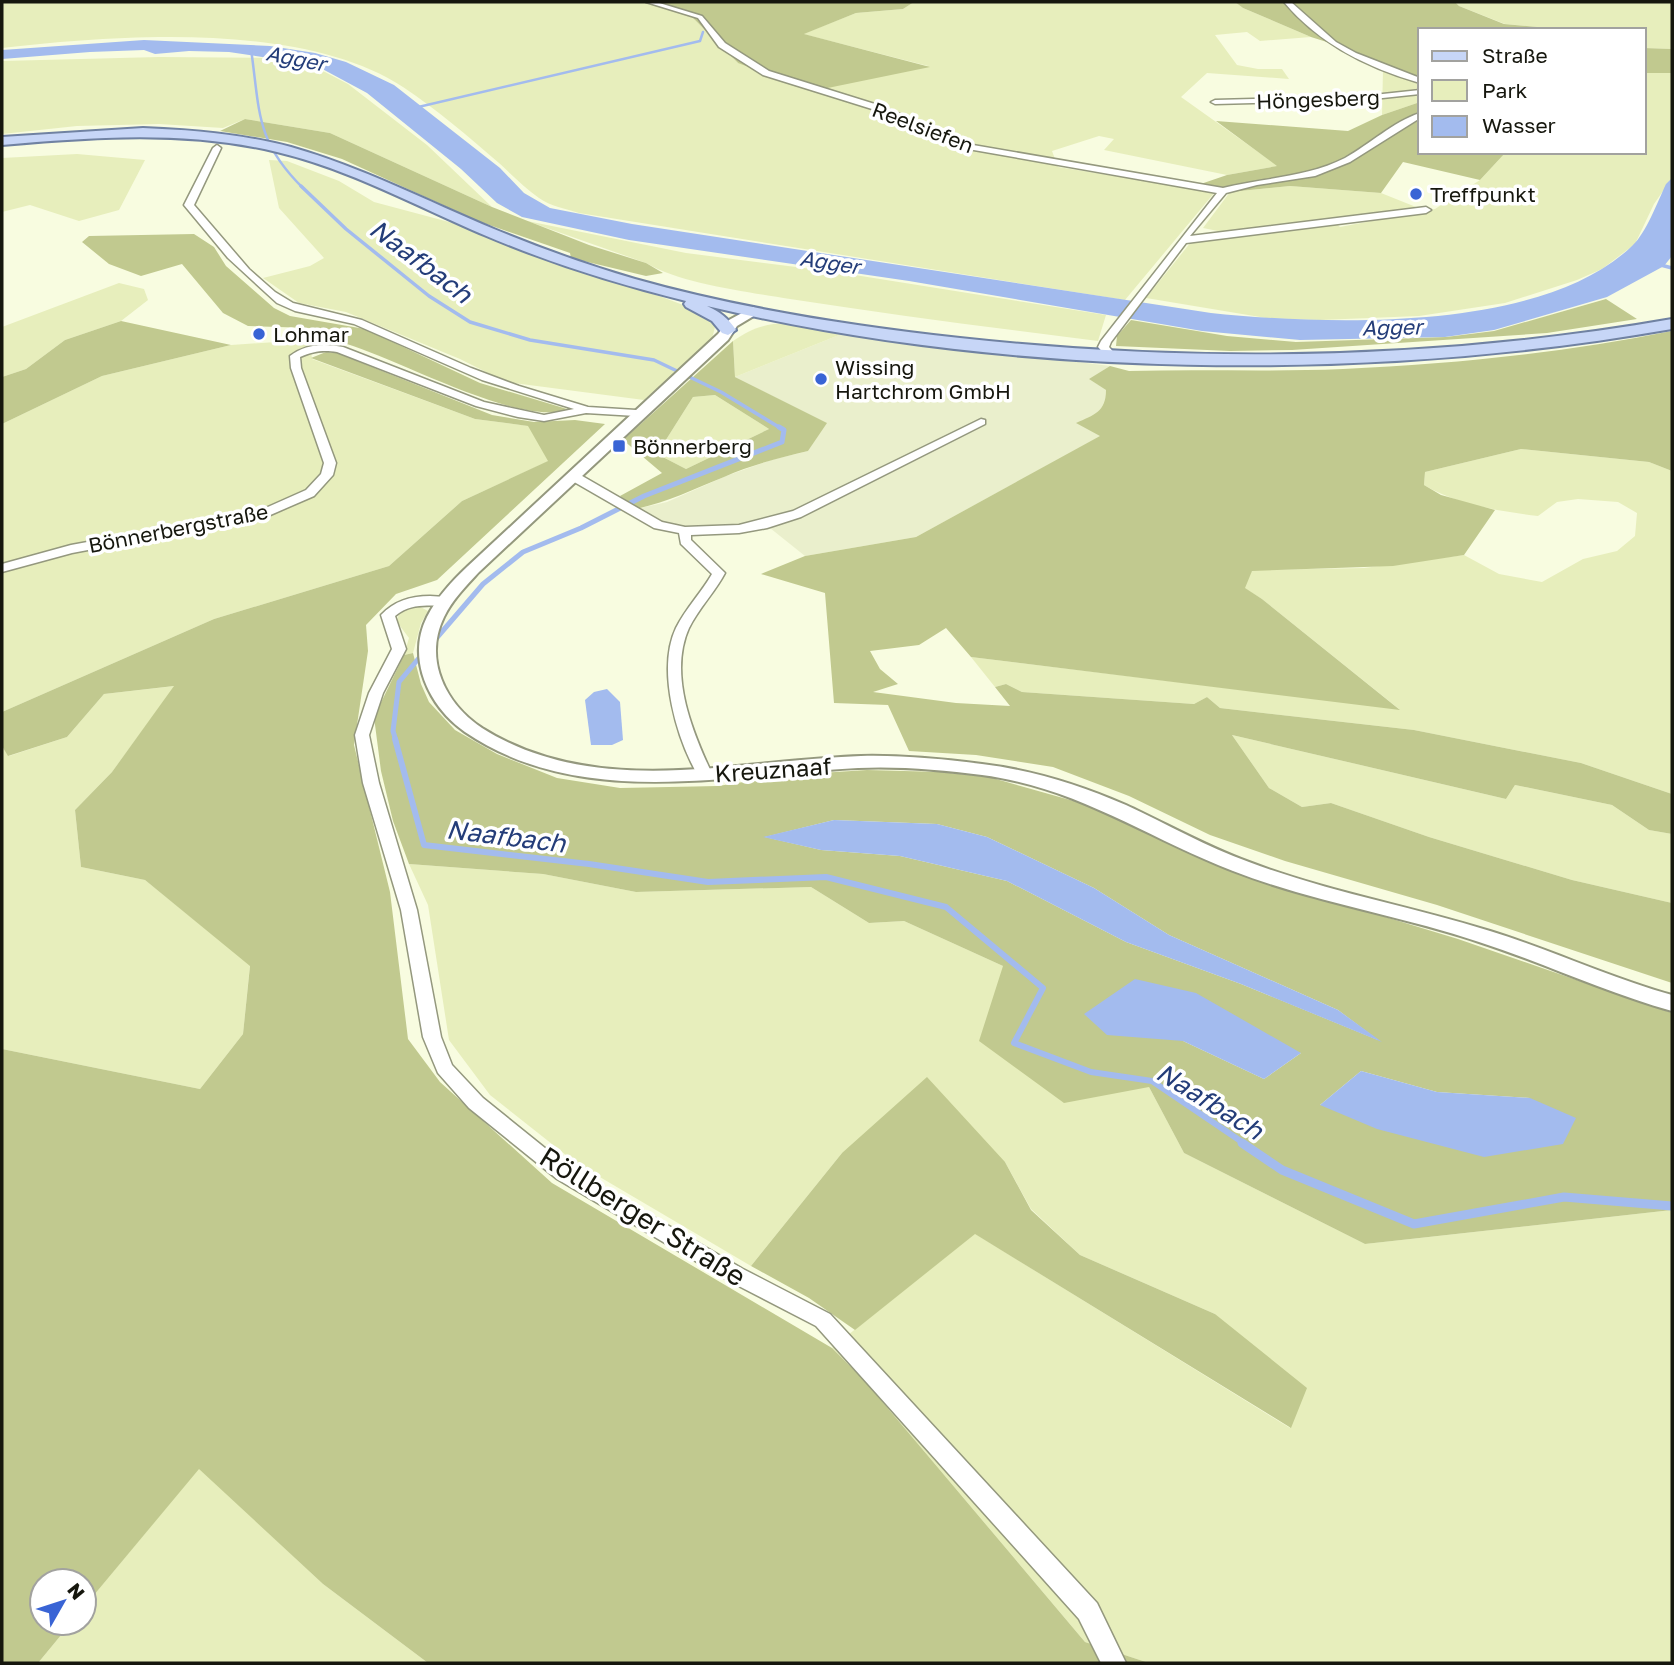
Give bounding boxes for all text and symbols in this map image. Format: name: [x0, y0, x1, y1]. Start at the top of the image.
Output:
legend: [1418, 28, 1646, 154]
water label: Agger: [264, 40, 331, 77]
text: Straße: [1482, 42, 1548, 68]
text: Park: [1482, 77, 1528, 103]
street label: Höngesberg: [1256, 84, 1380, 114]
street label: Reelsiefen: [869, 96, 977, 158]
text: Wasser: [1482, 112, 1556, 138]
place label: Treffpunkt: [1430, 181, 1536, 207]
marker: Treffpunkt: [1408, 186, 1424, 202]
water label: Naafbach: [364, 213, 479, 310]
water label: Agger: [798, 244, 864, 280]
water label: Agger: [1362, 313, 1425, 341]
place label: Lohmar: [273, 321, 349, 347]
marker: Lohmar: [251, 326, 267, 342]
place label: Wissing Hartchrom GmbH: [835, 354, 1011, 404]
marker: Wissing Hartchrom GmbH: [813, 371, 829, 387]
place label: Bönnerberg: [633, 433, 752, 459]
marker: Bönnerberg: [611, 438, 627, 454]
street label: Bönnerbergstraße: [86, 498, 270, 558]
street label: Kreuznaaf: [714, 750, 833, 788]
water label: Naafbach: [445, 813, 568, 859]
water label: Naafbach: [1151, 1056, 1270, 1146]
street label: Röllberger Straße: [534, 1139, 752, 1293]
north arrow: [28, 1567, 98, 1637]
text: N: [63, 1578, 90, 1604]

